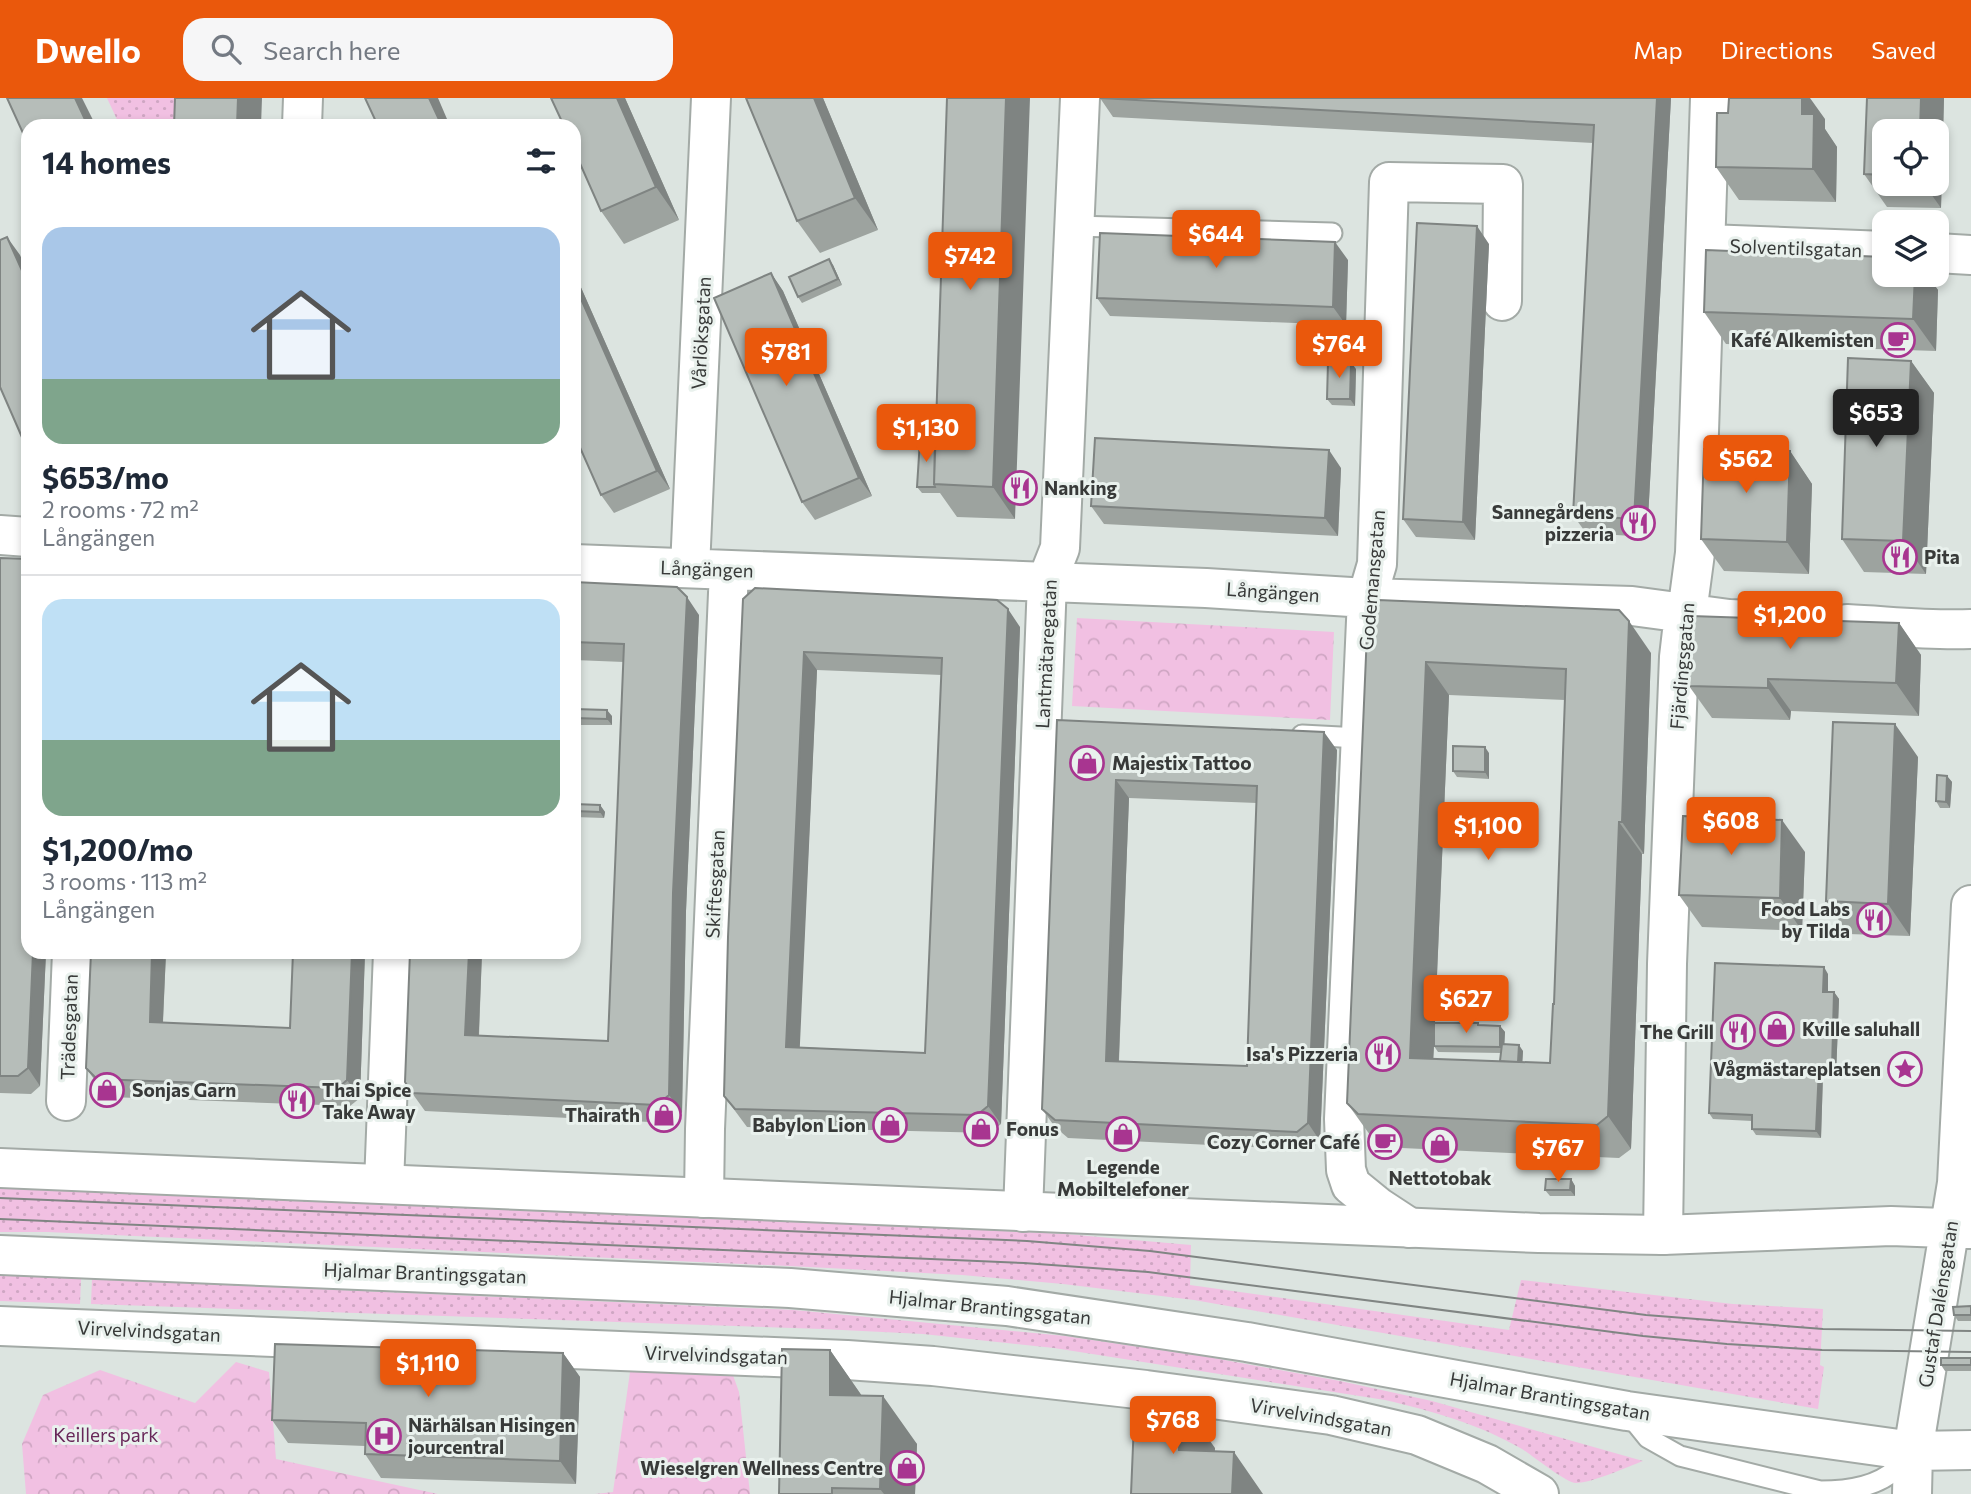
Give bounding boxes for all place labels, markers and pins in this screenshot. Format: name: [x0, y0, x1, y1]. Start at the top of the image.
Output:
pin: $644: [1175, 211, 1257, 270]
pin: $742: [929, 232, 1011, 292]
pin: $764: [1298, 320, 1380, 380]
cafe icon: Kafé Alkemisten: [1879, 321, 1917, 359]
pin: $781: [745, 328, 827, 388]
place label: Kafé Alkemisten: [1731, 328, 1874, 351]
pin: $653: [1835, 390, 1917, 449]
pin: $1,130: [869, 404, 983, 464]
pin: $562: [1705, 436, 1787, 495]
restaurant icon: Nanking: [1001, 469, 1039, 507]
place label: Nanking: [1044, 476, 1117, 499]
place label: Sannegårdens pizzeria: [1492, 500, 1614, 545]
restaurant icon: Sannegårdens pizzeria: [1619, 504, 1657, 542]
restaurant icon: Pita: [1881, 538, 1919, 576]
place label: Pita: [1924, 545, 1960, 568]
pin: $1,200: [1733, 592, 1847, 651]
shop icon: Majestix Tattoo: [1068, 744, 1106, 782]
place label: Majestix Tattoo: [1112, 751, 1252, 774]
pin: $608: [1690, 798, 1772, 857]
pin: $1,100: [1431, 802, 1545, 862]
place label: Food Labs by Tilda: [1761, 897, 1850, 942]
restaurant icon: Food Labs by Tilda: [1855, 901, 1893, 939]
pin: $627: [1425, 976, 1507, 1035]
shop icon: Kville saluhall: [1758, 1010, 1796, 1048]
restaurant icon: The Grill: [1719, 1013, 1757, 1051]
place label: Kville saluhall: [1802, 1017, 1920, 1040]
place label: The Grill: [1640, 1020, 1714, 1043]
restaurant icon: Isa's Pizzeria: [1364, 1035, 1402, 1073]
place label: Isa's Pizzeria: [1246, 1042, 1358, 1065]
place icon: Vågmästareplatsen: [1886, 1050, 1924, 1088]
place label: Vågmästareplatsen: [1713, 1057, 1881, 1080]
shop icon: Sonjas Garn: [88, 1071, 126, 1109]
place label: Sonjas Garn: [132, 1078, 236, 1101]
place label: Thai Spice Take Away: [322, 1078, 416, 1123]
restaurant icon: Thai Spice Take Away: [278, 1082, 316, 1120]
shop icon: Thairath: [645, 1096, 683, 1134]
place label: Thairath: [565, 1103, 640, 1126]
shop icon: Babylon Lion: [871, 1106, 909, 1144]
shop icon: Fonus: [962, 1110, 1000, 1148]
place label: Babylon Lion: [752, 1113, 866, 1136]
shop icon: Legende Mobiltelefoner: [1104, 1115, 1142, 1153]
place label: Fonus: [1006, 1117, 1059, 1140]
cafe icon: Cozy Corner Café: [1366, 1123, 1404, 1161]
pin: $767: [1517, 1124, 1599, 1184]
shop icon: Nettotobak: [1421, 1126, 1459, 1164]
place label: Cozy Corner Café: [1207, 1130, 1360, 1153]
place label: Legende Mobiltelefoner: [1057, 1155, 1189, 1200]
place label: Nettotobak: [1389, 1166, 1492, 1189]
pin: $1,110: [371, 1340, 485, 1399]
pin: $768: [1132, 1396, 1214, 1456]
place label: Närhälsan Hisingen jourcentral: [407, 1413, 576, 1458]
hospital icon: Närhälsan Hisingen jourcentral: [365, 1417, 403, 1455]
shop icon: Wieselgren Wellness Centre: [888, 1449, 926, 1487]
place label: Wieselgren Wellness Centre: [640, 1456, 883, 1479]

